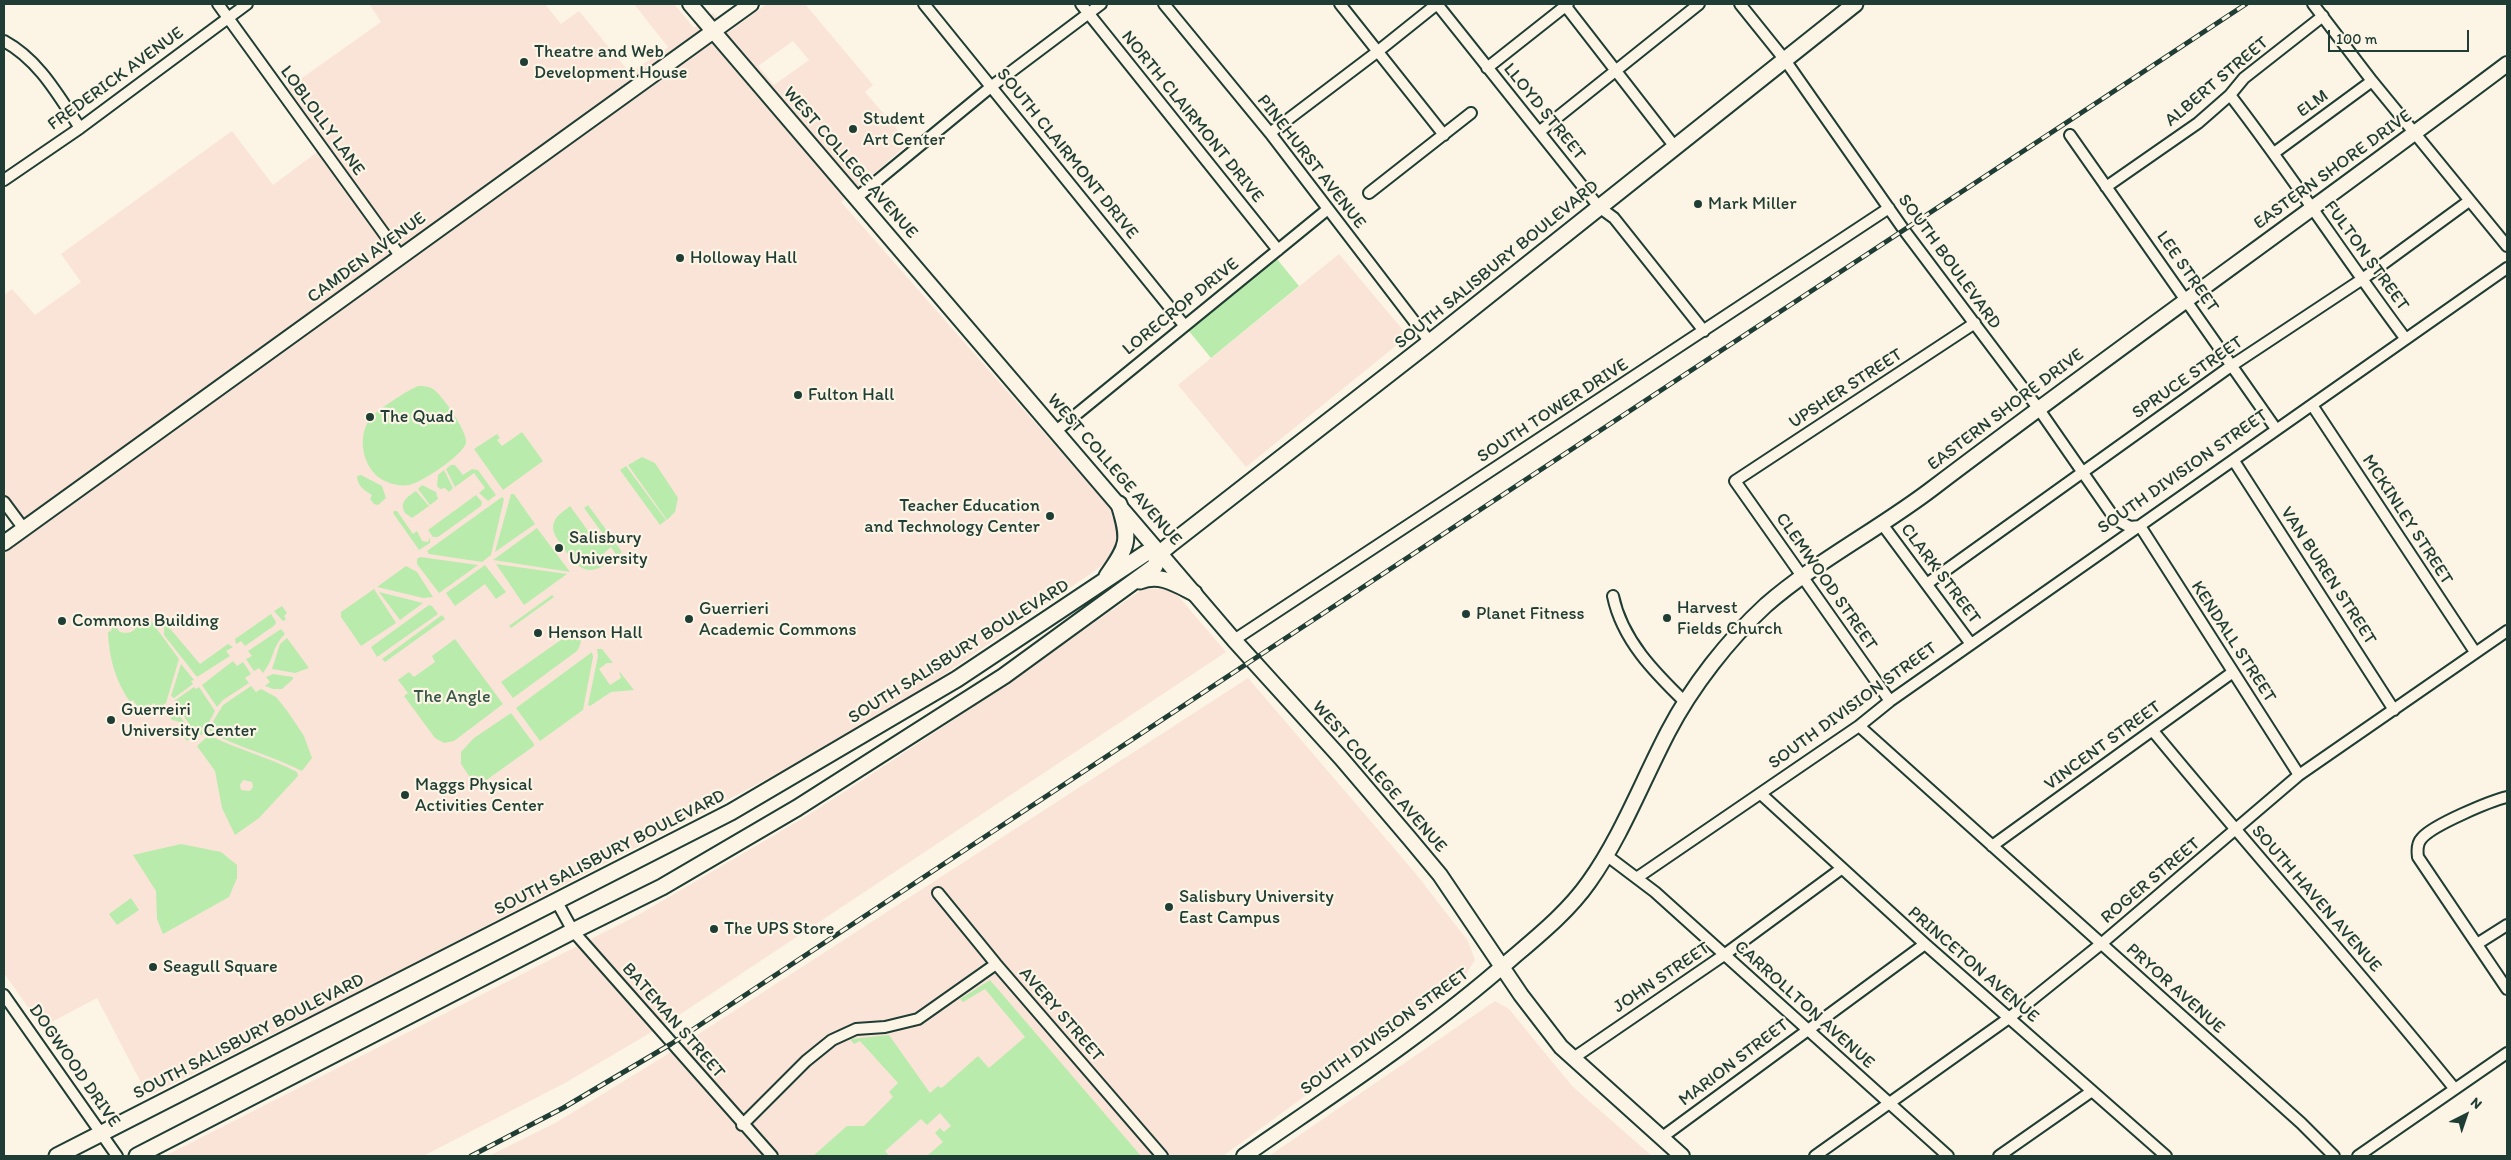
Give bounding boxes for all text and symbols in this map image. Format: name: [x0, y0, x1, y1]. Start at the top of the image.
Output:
scale bar: [2331, 20, 2472, 52]
street label: FREDERICK AVENUE: [44, 22, 188, 136]
street label: NORTH CLAIRMONT DRIVE: [1116, 27, 1268, 207]
text: 100 m: [2336, 30, 2377, 48]
street label: ALBERT STREET: [2161, 32, 2273, 132]
place label: Theatre and Web Development House: [534, 41, 687, 84]
marker: Theatre and Web Development House: [518, 56, 530, 68]
street label: LLOYD STREET: [1498, 59, 1590, 165]
street label: LOBLOLLY LANE: [275, 62, 369, 180]
street label: SOUTH CLAIRMONT DRIVE: [991, 64, 1143, 244]
street label: WEST COLLEGE AVENUE: [778, 83, 922, 243]
street label: ELM: [2293, 85, 2333, 123]
street label: PINEHURST AVENUE: [1252, 91, 1370, 233]
street label: EASTERN SHORE DRIVE: [2250, 105, 2416, 235]
place label: Student Art Center: [863, 108, 945, 150]
marker: Student Art Center: [847, 123, 859, 135]
street label: SOUTH SALISBURY BOULEVARD: [1391, 176, 1603, 354]
street label: SOUTH BOULEVARD: [1893, 190, 2005, 334]
place label: Mark Miller: [1708, 193, 1797, 215]
street label: FULTON STREET: [2319, 197, 2413, 315]
marker: Mark Miller: [1692, 198, 1704, 210]
street label: CAMDEN AVENUE: [303, 208, 431, 308]
street label: LEE STREET: [2151, 227, 2223, 317]
place label: Holloway Hall: [690, 247, 797, 269]
marker: Holloway Hall: [674, 252, 686, 264]
street label: LORECROP DRIVE: [1118, 253, 1244, 361]
street label: SPRUCE STREET: [2128, 332, 2248, 424]
street label: UPSHER STREET: [1785, 344, 1907, 434]
street label: EASTERN SHORE DRIVE: [1924, 344, 2088, 476]
street label: SOUTH TOWER DRIVE: [1473, 354, 1633, 468]
place label: Fulton Hall: [808, 384, 894, 406]
marker: Fulton Hall: [792, 389, 804, 401]
street label: WEST COLLEGE AVENUE: [1042, 390, 1186, 550]
street label: SOUTH DIVISION STREET: [2094, 405, 2272, 539]
place label: The Quad: [380, 406, 454, 428]
marker: The Quad: [364, 411, 376, 423]
street label: MCKINLEY STREET: [2357, 451, 2457, 589]
place label: Teacher Education and Technology Center: [864, 495, 1040, 538]
street label: VAN BUREN STREET: [2275, 503, 2381, 649]
street label: CLEMWOOD STREET: [1770, 509, 1882, 655]
marker: Teacher Education and Technology Center: [1044, 510, 1056, 522]
street label: CLARK STREET: [1895, 519, 1985, 629]
place label: Salisbury University: [569, 527, 648, 570]
marker: Salisbury University: [553, 542, 565, 554]
street label: SOUTH SALISBURY BOULEVARD: [845, 575, 1073, 729]
street label: KENDALL STREET: [2186, 577, 2280, 707]
place label: Harvest Fields Church: [1677, 597, 1782, 640]
place label: Guerrieri Academic Commons: [699, 598, 857, 640]
place label: Planet Fitness: [1476, 603, 1585, 625]
marker: Planet Fitness: [1460, 608, 1472, 620]
place label: Commons Building: [72, 610, 219, 632]
marker: Harvest Fields Church: [1661, 612, 1673, 624]
marker: Guerrieri Academic Commons: [683, 613, 695, 625]
marker: Commons Building: [56, 615, 68, 627]
place label: Henson Hall: [548, 622, 643, 644]
marker: Henson Hall: [532, 627, 544, 639]
street label: SOUTH DIVISION STREET: [1764, 638, 1942, 774]
park label: The Angle: [414, 686, 490, 708]
street label: VINCENT STREET: [2040, 696, 2166, 796]
street label: WEST COLLEGE AVENUE: [1307, 697, 1451, 857]
place label: Guerreiri University Center: [121, 699, 256, 742]
marker: Guerreiri University Center: [105, 714, 117, 726]
place label: Maggs Physical Activities Center: [415, 774, 544, 816]
street label: SOUTH SALISBURY BOULEVARD: [491, 785, 729, 921]
marker: Maggs Physical Activities Center: [399, 789, 411, 801]
street label: SOUTH HAVEN AVENUE: [2246, 821, 2386, 977]
street label: ROGER STREET: [2097, 833, 2205, 929]
place label: Salisbury University East Campus: [1179, 886, 1334, 929]
marker: Salisbury University East Campus: [1163, 901, 1175, 913]
street label: PRINCETON AVENUE: [1903, 902, 2043, 1028]
place label: The UPS Store: [724, 918, 834, 940]
marker: The UPS Store: [708, 923, 720, 935]
street label: CARROLLTON AVENUE: [1729, 936, 1879, 1074]
street label: JOHN STREET: [1610, 938, 1714, 1018]
street label: PRYOR AVENUE: [2121, 939, 2229, 1039]
place label: Seagull Square: [163, 956, 278, 978]
street label: BATEMAN STREET: [617, 959, 729, 1083]
marker: Seagull Square: [147, 961, 159, 973]
street label: AVERY STREET: [1014, 963, 1108, 1067]
street label: SOUTH DIVISION STREET: [1296, 964, 1474, 1100]
street label: SOUTH SALISBURY BOULEVARD: [130, 969, 368, 1105]
street label: DOGWOOD DRIVE: [24, 1000, 124, 1132]
street label: MARION STREET: [1675, 1015, 1793, 1111]
north arrow: [2441, 1090, 2491, 1140]
text: N: [2467, 1094, 2485, 1113]

